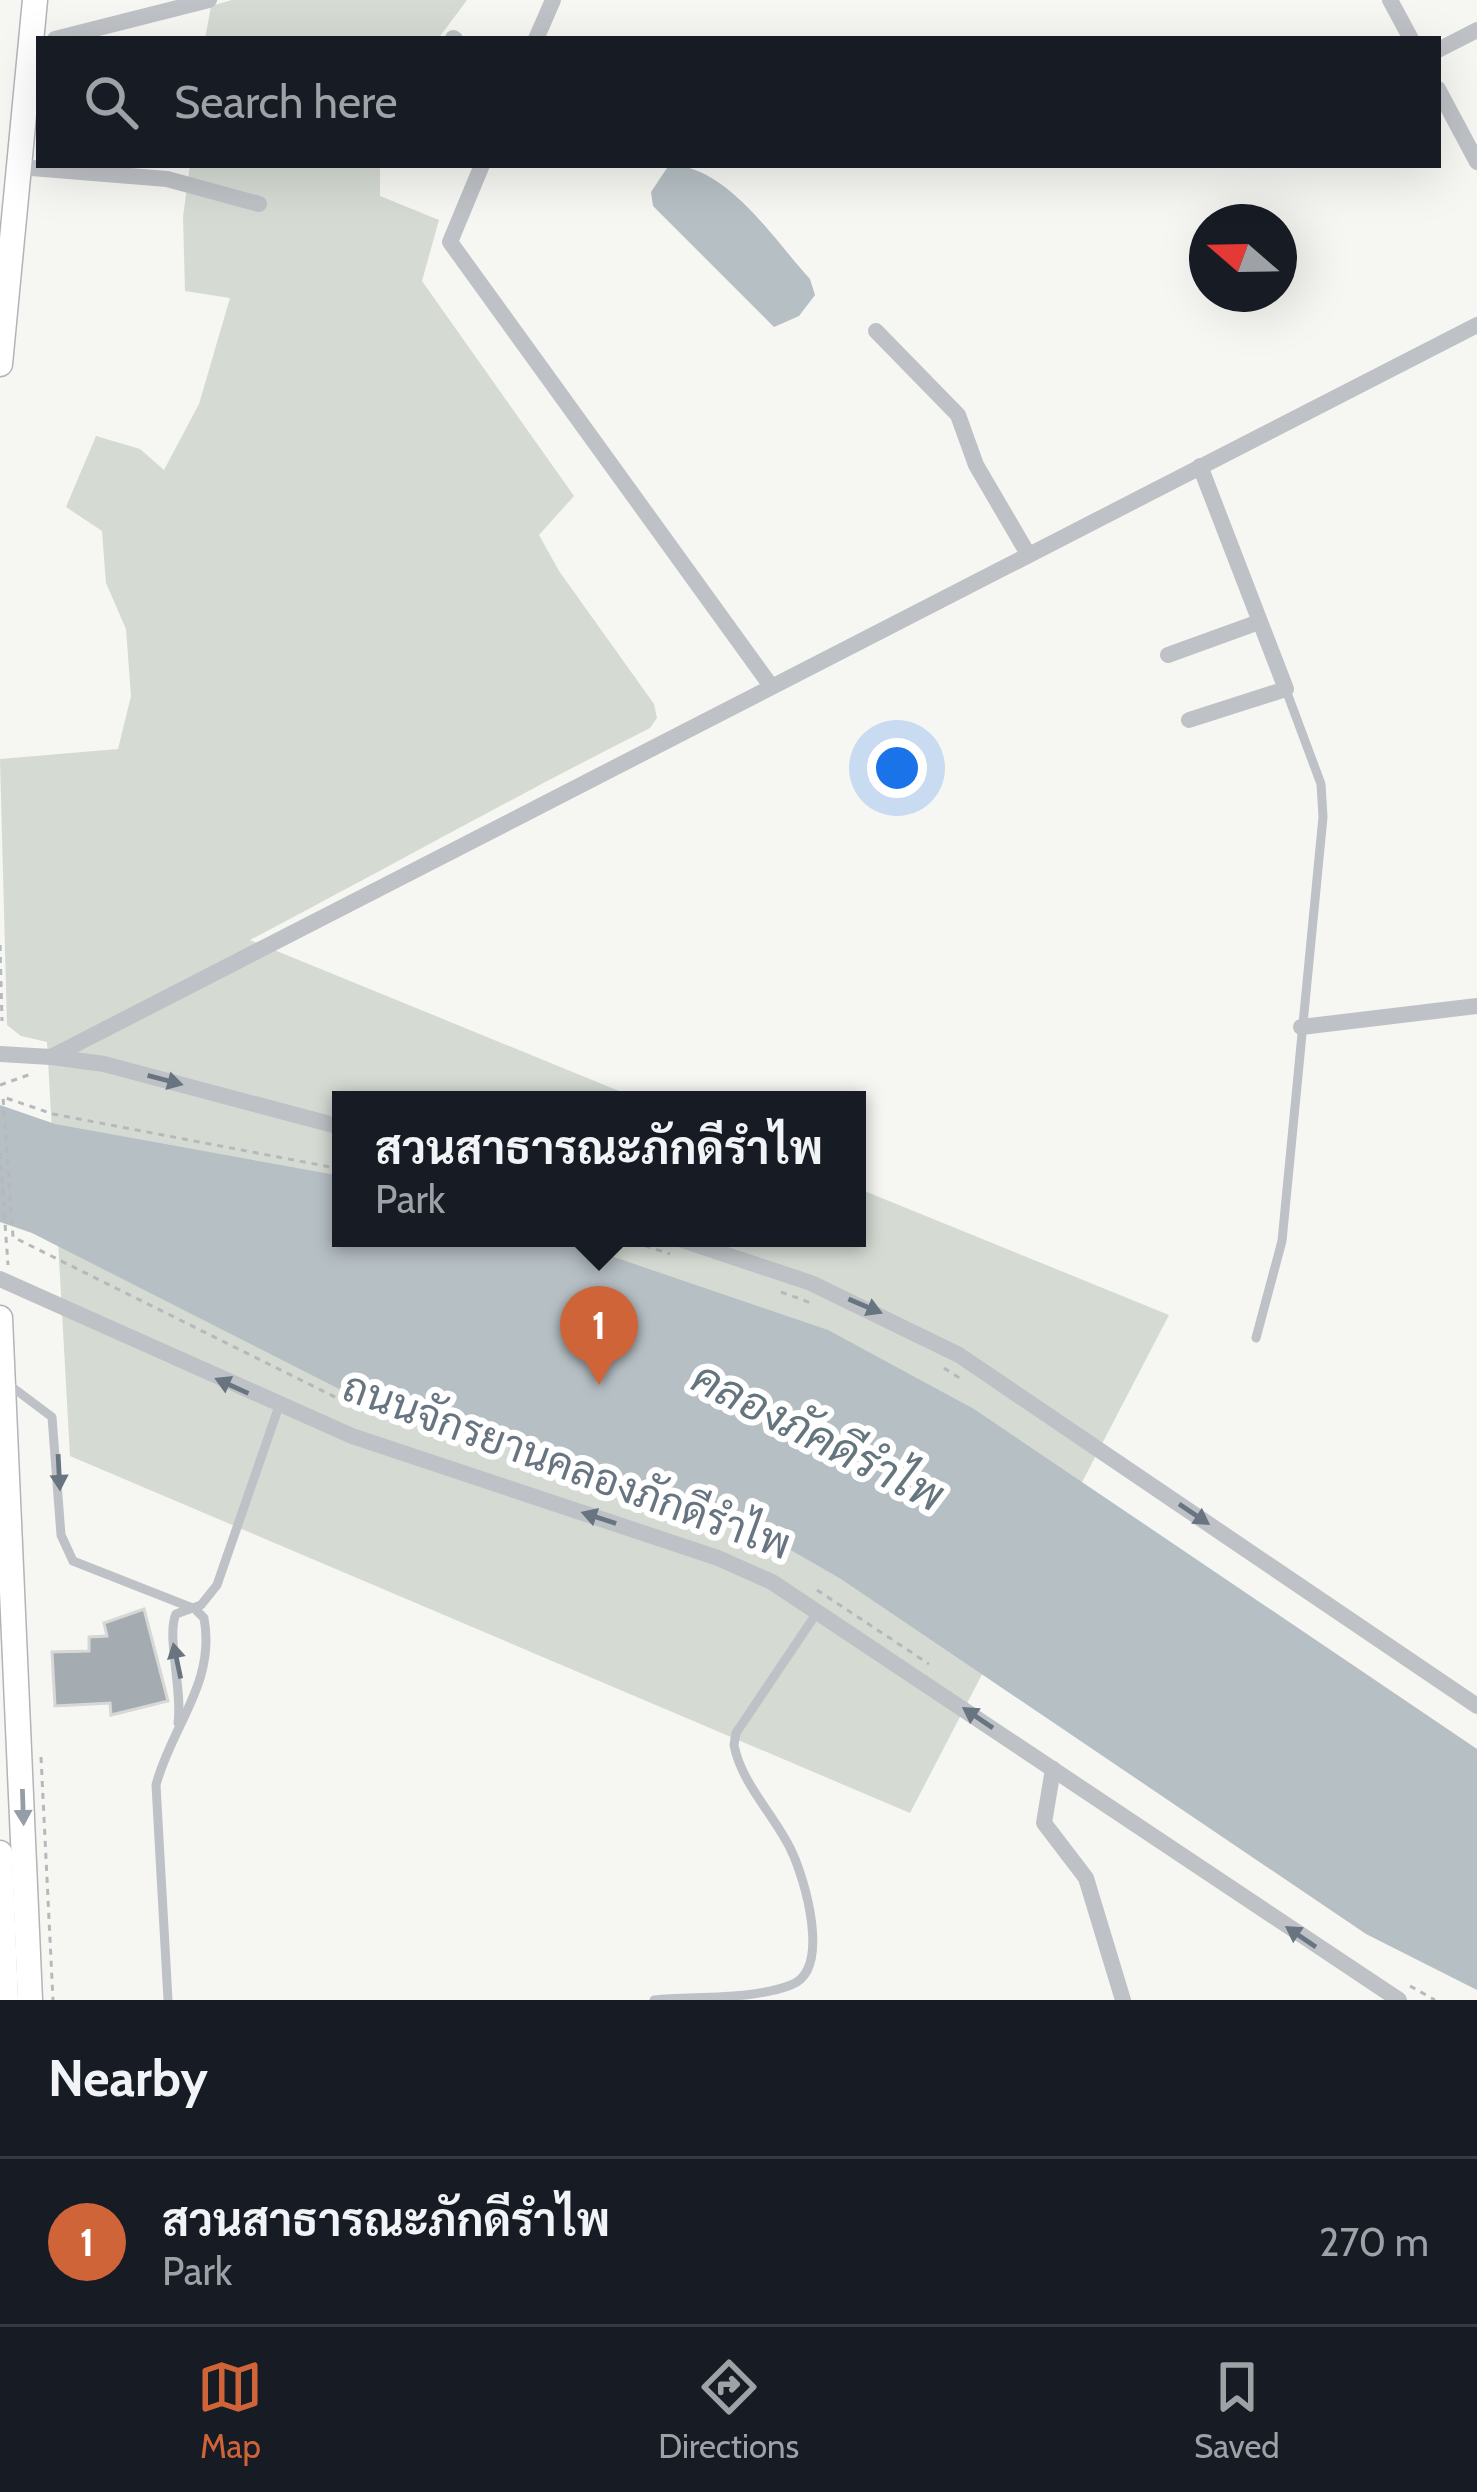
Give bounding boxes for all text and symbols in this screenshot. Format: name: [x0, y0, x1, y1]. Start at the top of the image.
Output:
search box: [36, 36, 1441, 168]
icon: search: [78, 69, 144, 135]
text: Search here: [174, 75, 398, 129]
north arrow: [1189, 204, 1297, 312]
your location: [867, 738, 927, 798]
one-way arrow: [147, 1071, 184, 1090]
popup: [332, 1091, 866, 1247]
text: สวนสาธารณะภักดีรำไพ: [375, 1121, 823, 1175]
text: Park: [375, 1175, 445, 1223]
pin: 1: [560, 1286, 638, 1385]
one-way arrow: [847, 1297, 883, 1316]
water label: คลองภัคดีรำไพ: [683, 1348, 954, 1523]
street label: ถนนจักรยานคลองภักดีรำไพ: [336, 1359, 798, 1570]
one-way arrow: [214, 1376, 249, 1396]
one-way arrow: [50, 1454, 69, 1492]
one-way arrow: [1177, 1502, 1210, 1525]
one-way arrow: [580, 1508, 617, 1527]
one-way arrow: [166, 1641, 185, 1679]
one-way arrow: [962, 1707, 995, 1730]
one-way arrow: [14, 1789, 33, 1827]
one-way arrow: [1284, 1927, 1317, 1949]
text: Nearby: [48, 2047, 208, 2109]
text: สวนสาธารณะภักดีรำไพ: [162, 2193, 610, 2247]
text: 1: [80, 2218, 94, 2266]
text: 270 m: [1319, 2218, 1429, 2266]
text: Park: [162, 2247, 232, 2295]
tab: Map: [197, 2354, 263, 2466]
tab: Directions: [658, 2354, 799, 2466]
tab: Saved: [1194, 2354, 1280, 2466]

